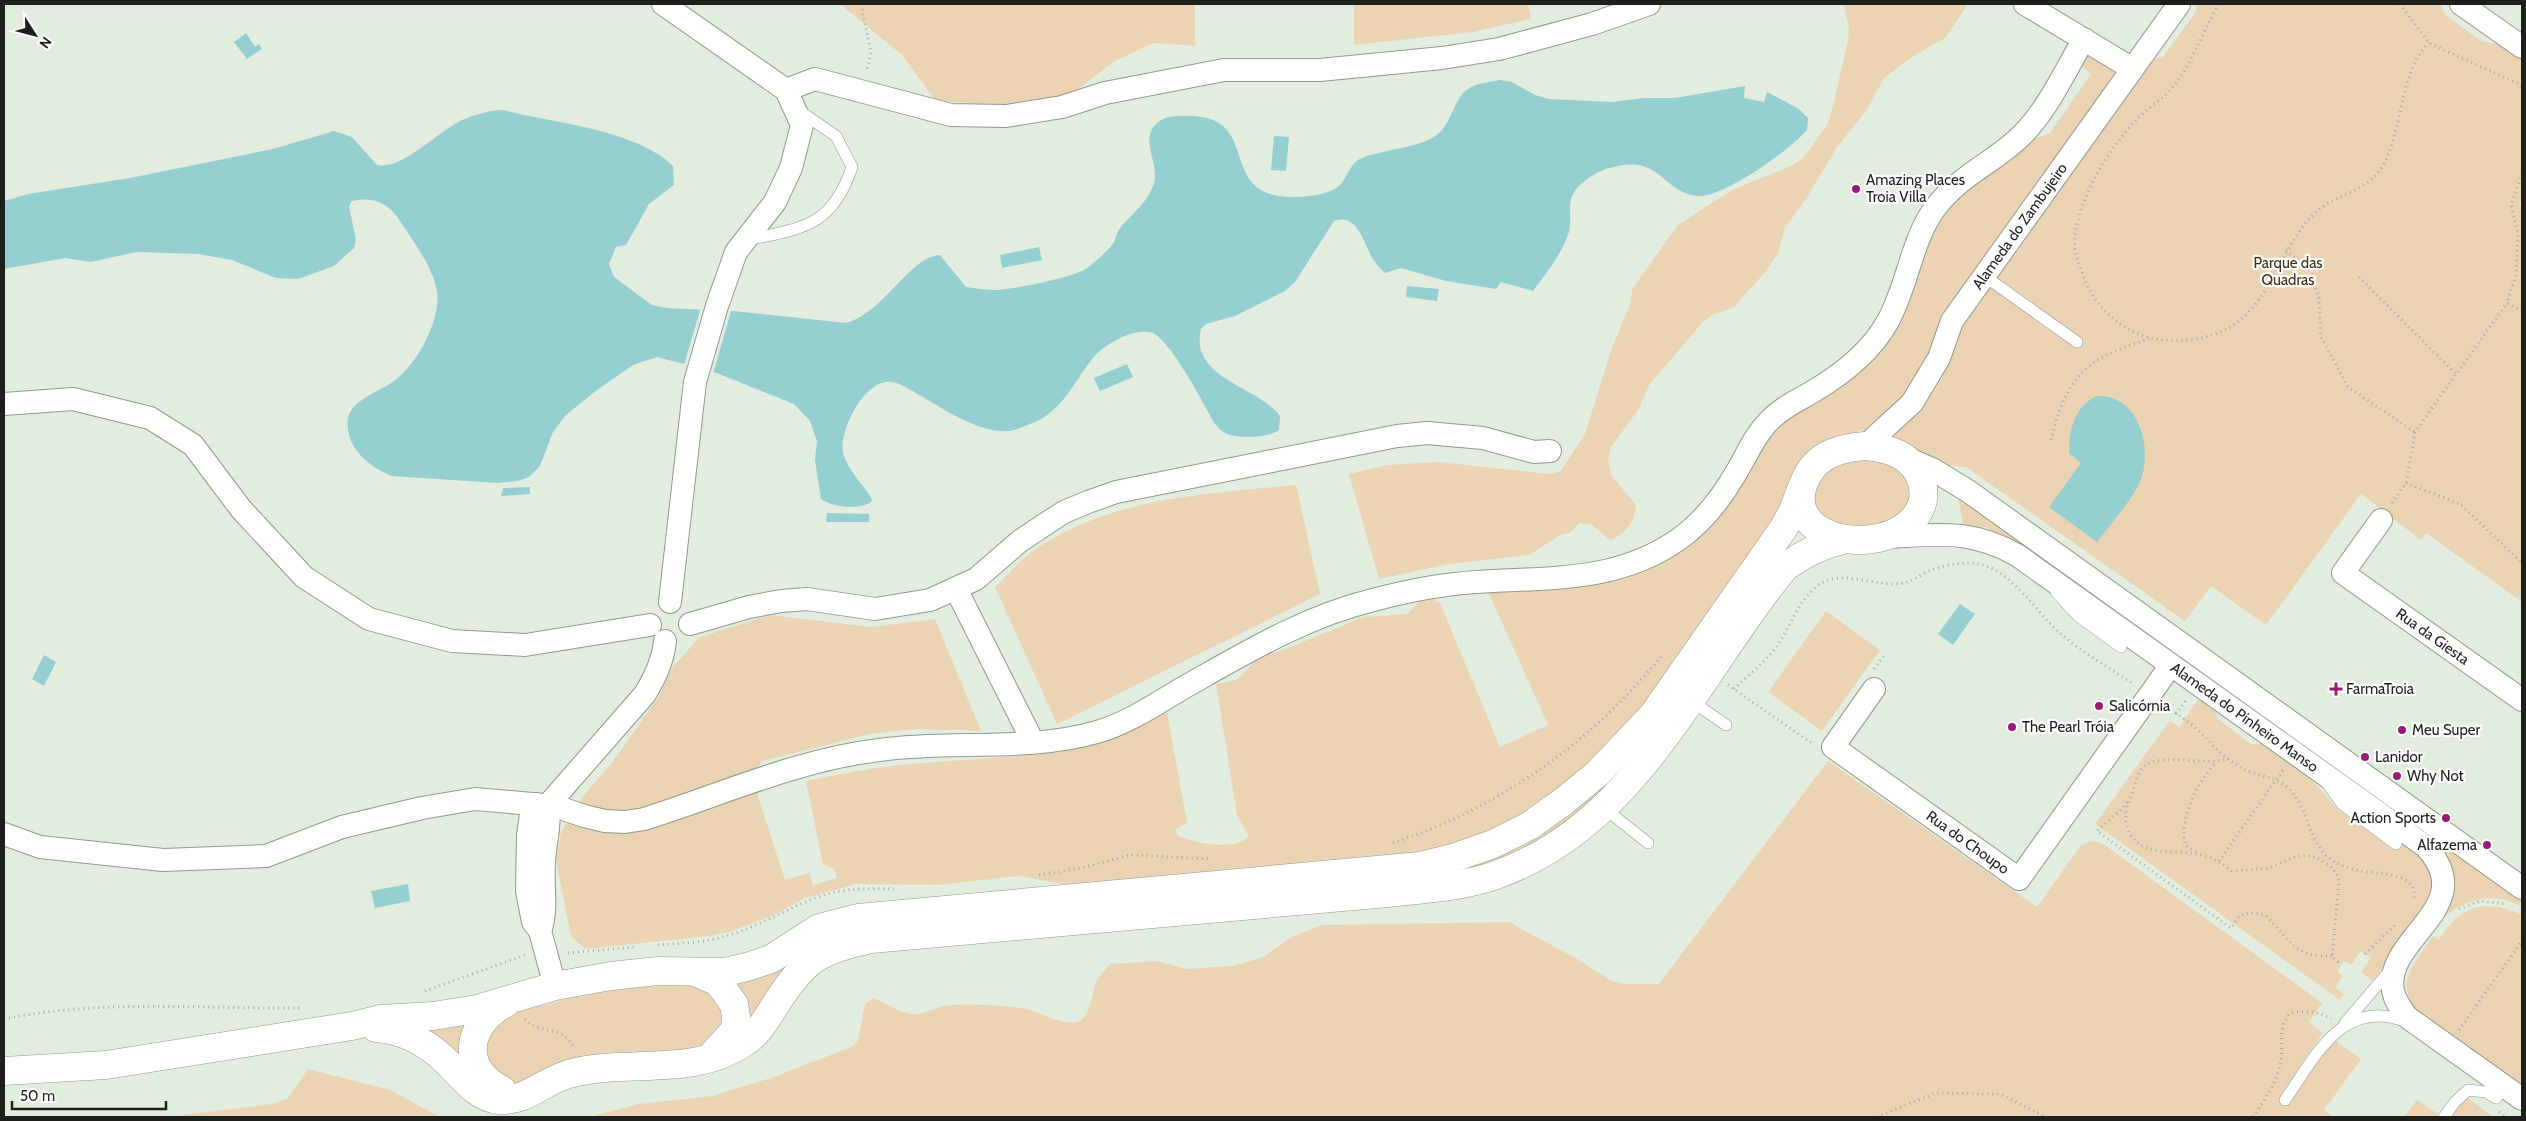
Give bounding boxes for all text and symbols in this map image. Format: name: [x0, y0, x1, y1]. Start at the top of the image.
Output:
north arrow: [10, 10, 60, 60]
text: N: [35, 33, 56, 52]
street label: Alameda do Zambujeiro: [1969, 160, 2071, 293]
place label: Amazing Places Troia Villa: [1866, 171, 1965, 206]
marker: Amazing Places Troia Villa: [1850, 183, 1862, 195]
park label: Parque das Quadras: [2253, 254, 2323, 289]
street label: Rua da Giesta: [2392, 604, 2473, 669]
street label: Alameda do Pinheiro Manso: [2167, 659, 2322, 776]
place label: FarmaTroia: [2346, 680, 2415, 698]
marker: FarmaTroia: [2330, 683, 2342, 695]
place label: Salicórnia: [2109, 697, 2171, 715]
marker: Salicórnia: [2093, 700, 2105, 712]
place label: The Pearl Tróia: [2022, 718, 2115, 736]
marker: The Pearl Tróia: [2006, 721, 2018, 733]
place label: Meu Super: [2412, 721, 2480, 739]
marker: Meu Super: [2396, 724, 2408, 736]
place label: Lanidor: [2375, 748, 2423, 766]
marker: Lanidor: [2359, 751, 2371, 763]
place label: Why Not: [2407, 767, 2464, 785]
marker: Why Not: [2391, 770, 2403, 782]
street label: Rua do Choupo: [1923, 807, 2012, 878]
place label: Action Sports: [2351, 809, 2436, 827]
marker: Action Sports: [2440, 812, 2452, 824]
place label: Alfazema: [2417, 836, 2478, 854]
marker: Alfazema: [2481, 839, 2493, 851]
scale bar: [12, 1078, 166, 1110]
text: 50 m: [20, 1087, 55, 1105]

